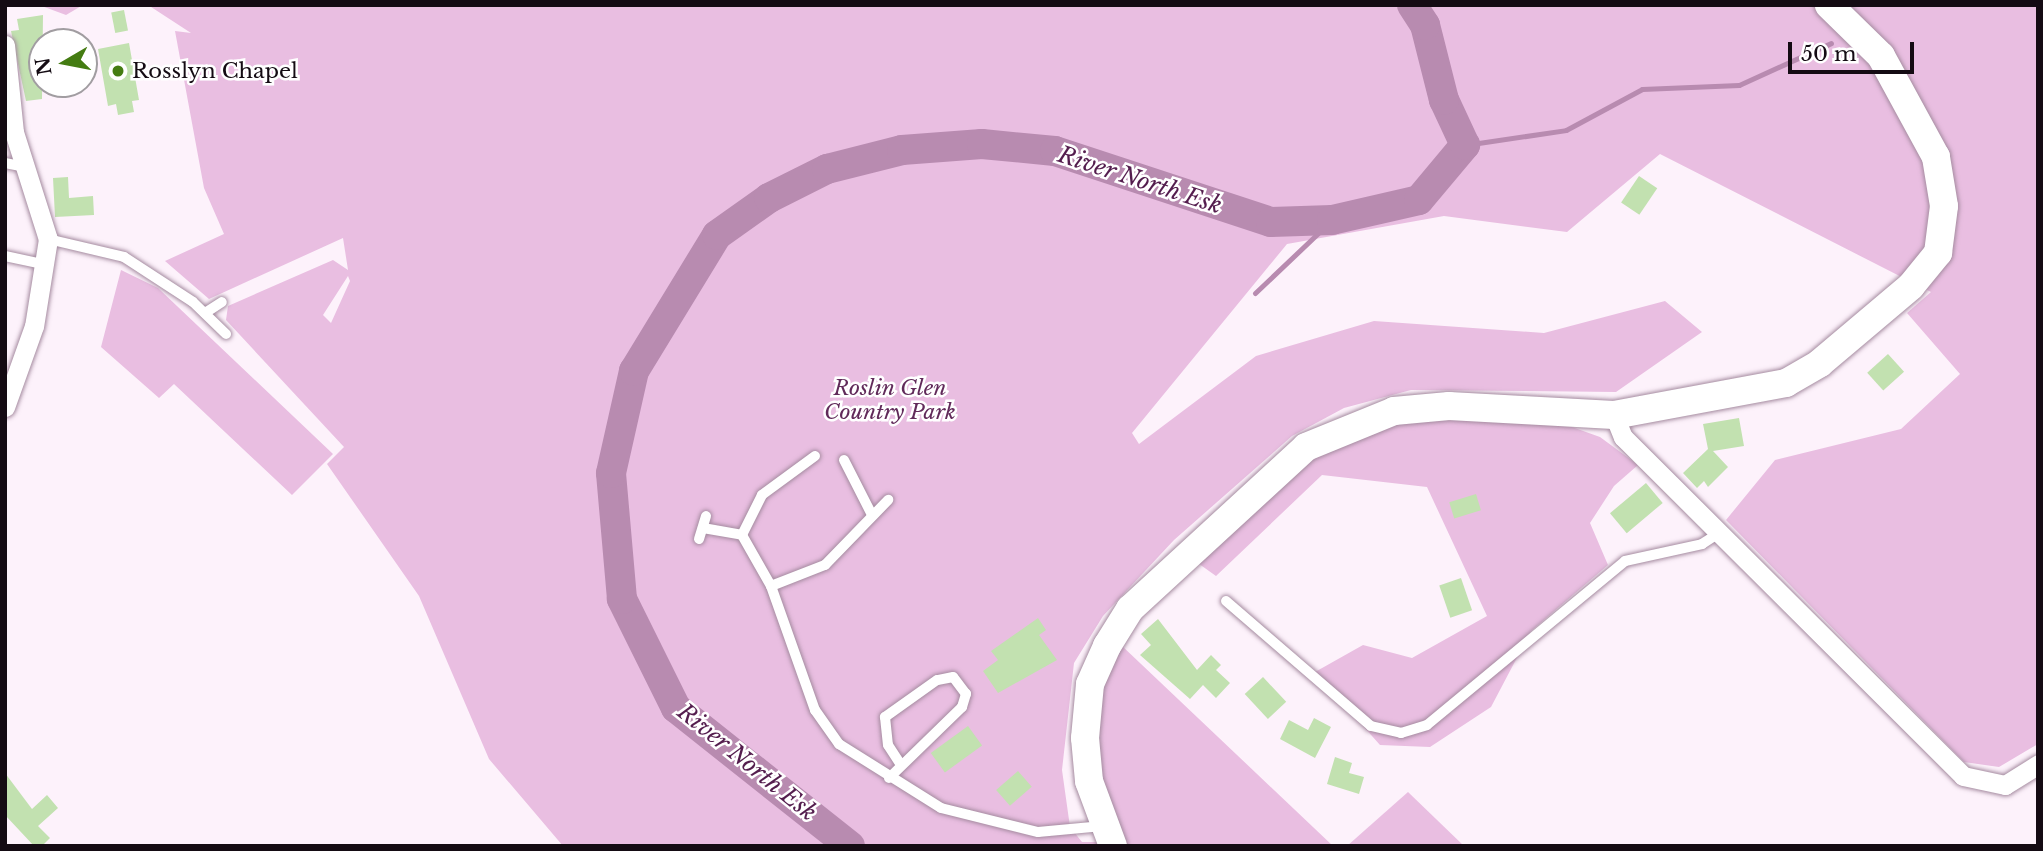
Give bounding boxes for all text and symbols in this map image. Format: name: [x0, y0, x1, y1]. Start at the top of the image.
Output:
north arrow: [28, 28, 98, 98]
scale bar: [1791, 28, 1917, 72]
text: 50 m: [1801, 41, 1856, 67]
text: N: [31, 56, 57, 77]
place label: Rosslyn Chapel: [132, 58, 298, 84]
marker: Rosslyn Chapel: [110, 63, 126, 79]
water label: River North Esk: [1054, 140, 1226, 220]
park label: Roslin Glen Country Park: [824, 375, 956, 425]
water label: River North Esk: [671, 697, 823, 827]

